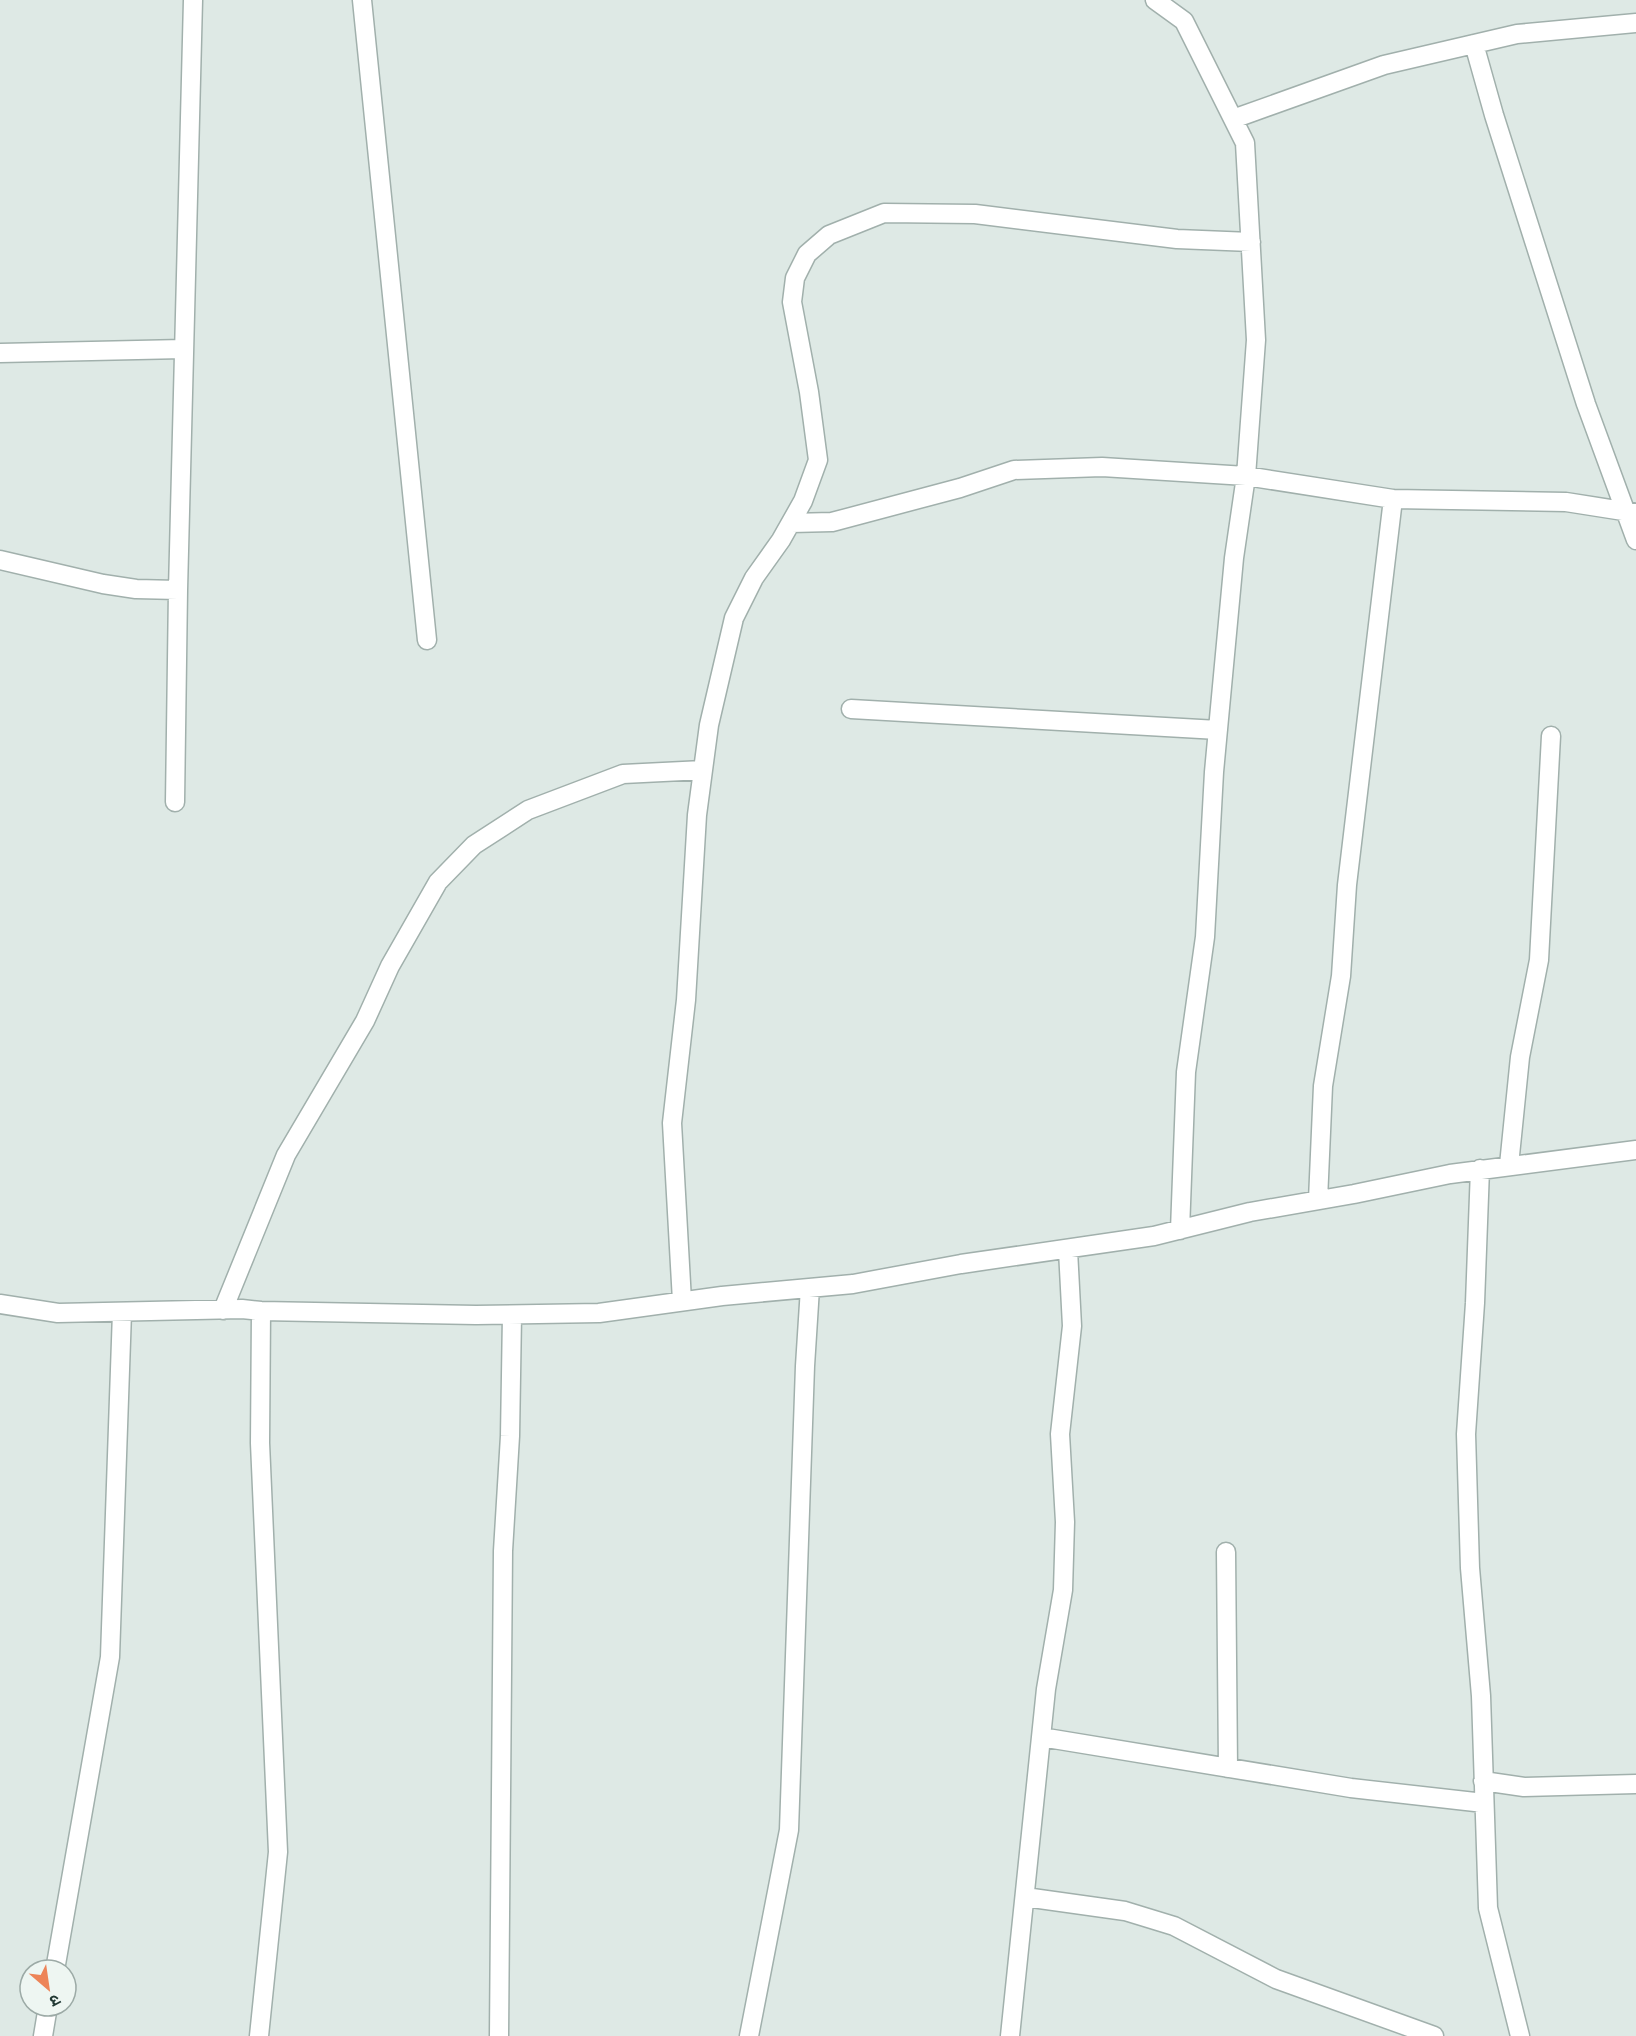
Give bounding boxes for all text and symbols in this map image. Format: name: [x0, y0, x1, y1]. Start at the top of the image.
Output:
north arrow: [18, 1958, 78, 2018]
text: उ: [46, 1991, 64, 2012]

